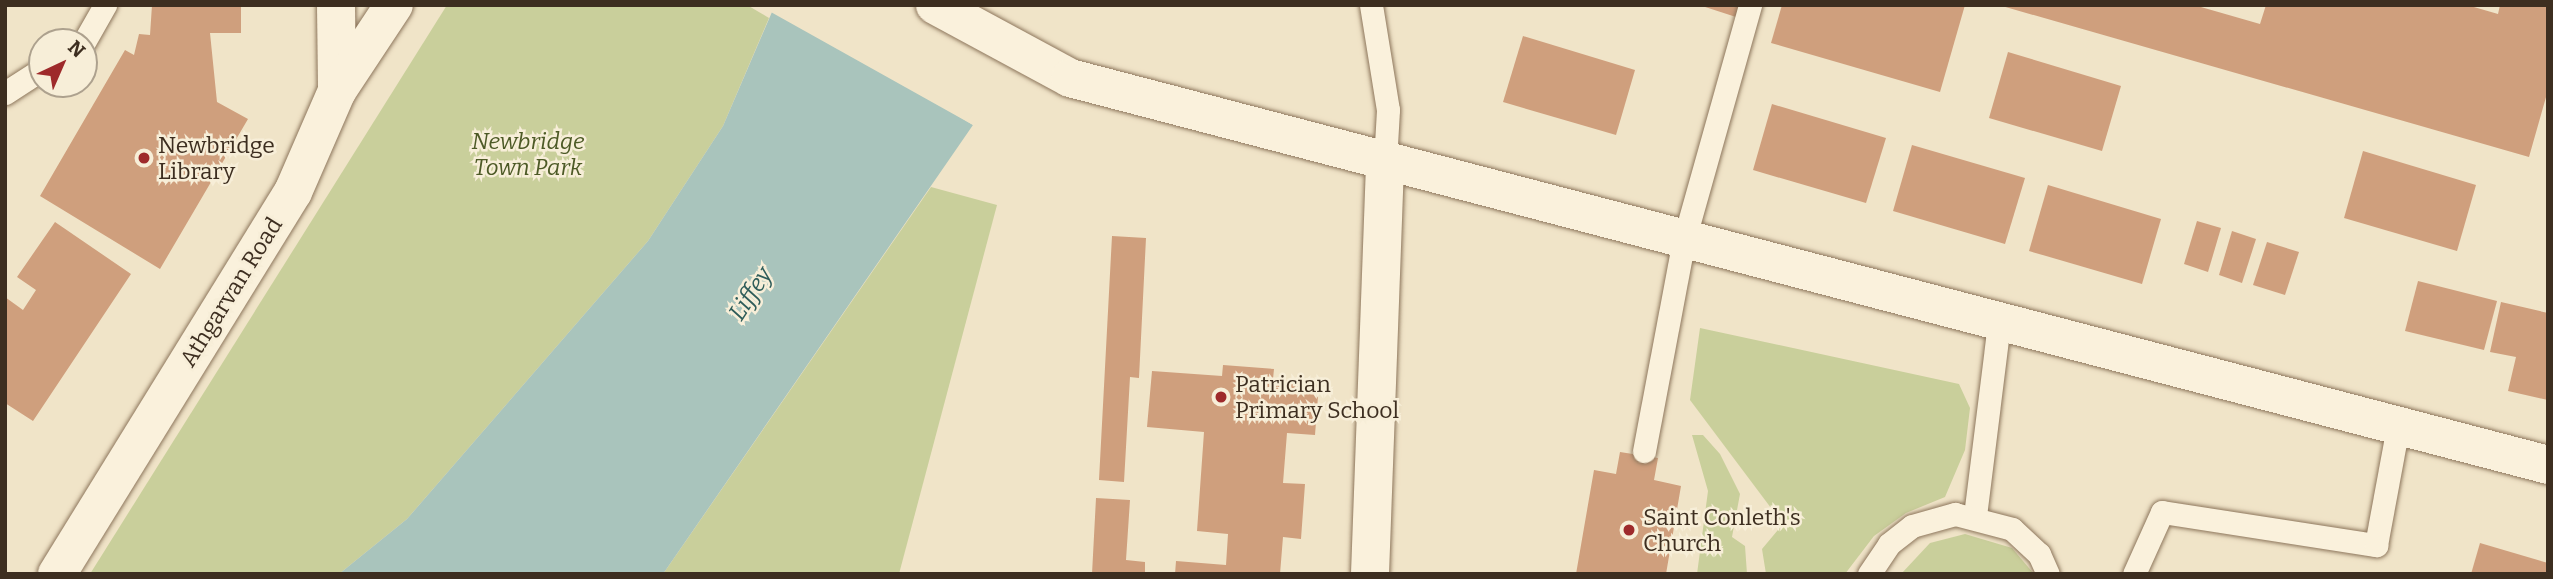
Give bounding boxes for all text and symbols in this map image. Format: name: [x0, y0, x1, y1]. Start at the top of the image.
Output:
north arrow: [28, 28, 98, 98]
text: N: [63, 36, 90, 62]
park label: Newbridge Town Park: [471, 127, 585, 181]
place label: Newbridge Library: [158, 131, 275, 185]
marker: Newbridge Library: [136, 150, 152, 166]
street label: Athgarvan Road: [174, 212, 288, 372]
water label: Liffey: [723, 262, 779, 326]
place label: Patrician Primary School: [1235, 370, 1399, 424]
marker: Patrician Primary School: [1213, 389, 1229, 405]
place label: Saint Conleth's Church: [1643, 503, 1801, 557]
marker: Saint Conleth's Church: [1621, 522, 1637, 538]

